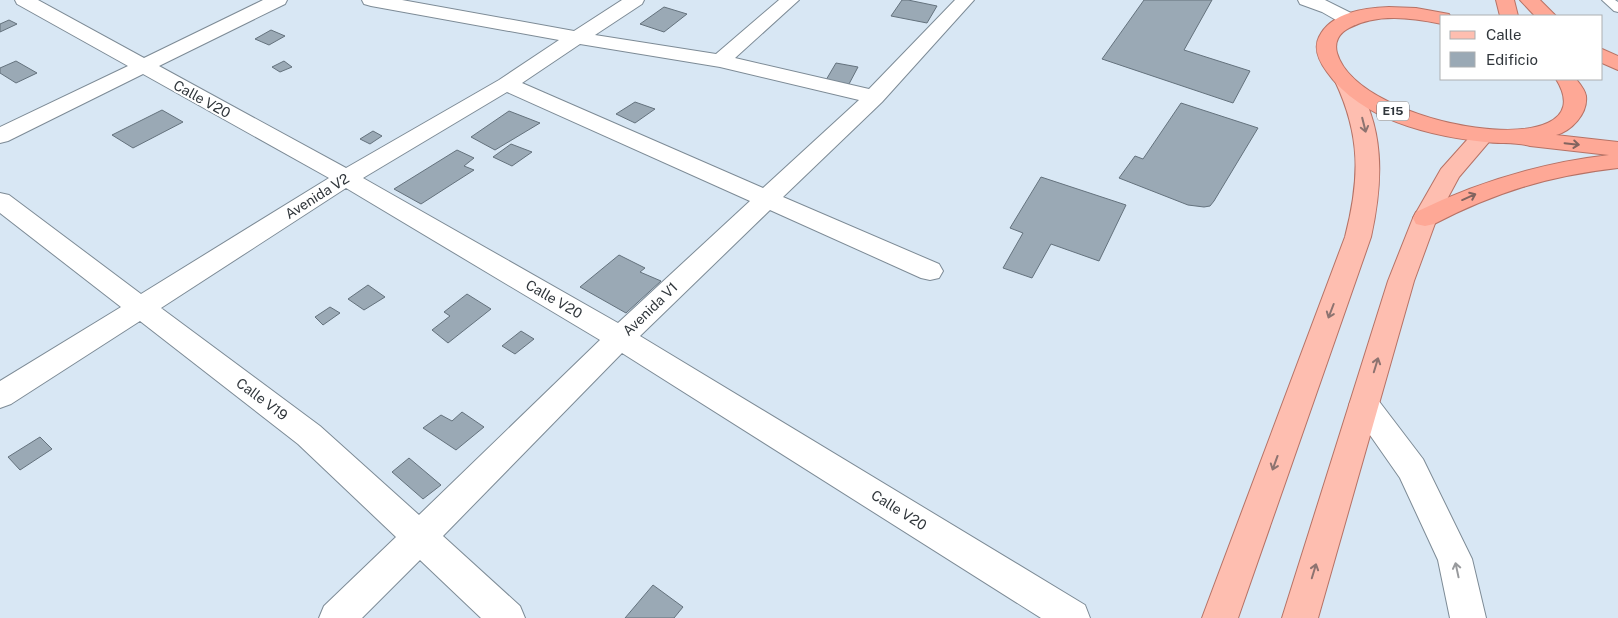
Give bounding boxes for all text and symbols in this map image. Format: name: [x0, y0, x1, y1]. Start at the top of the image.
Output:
legend: [1440, 15, 1603, 80]
text: Calle: [1486, 26, 1522, 43]
text: Edificio: [1486, 51, 1538, 68]
street label: Calle V20: [171, 77, 233, 121]
road number: E15: [1377, 102, 1409, 120]
one-way arrow: [1360, 117, 1369, 133]
one-way arrow: [1563, 139, 1579, 149]
street label: Avenida V2: [282, 170, 352, 222]
one-way arrow: [1461, 192, 1476, 202]
street label: Calle V20: [523, 276, 585, 322]
street label: Avenida V1: [619, 279, 681, 339]
one-way arrow: [1326, 303, 1335, 318]
one-way arrow: [1371, 358, 1381, 374]
street label: Calle V19: [233, 375, 291, 424]
one-way arrow: [1270, 455, 1279, 471]
street label: Calle V20: [868, 487, 930, 533]
one-way arrow: [1452, 563, 1461, 579]
one-way arrow: [1309, 564, 1319, 580]

